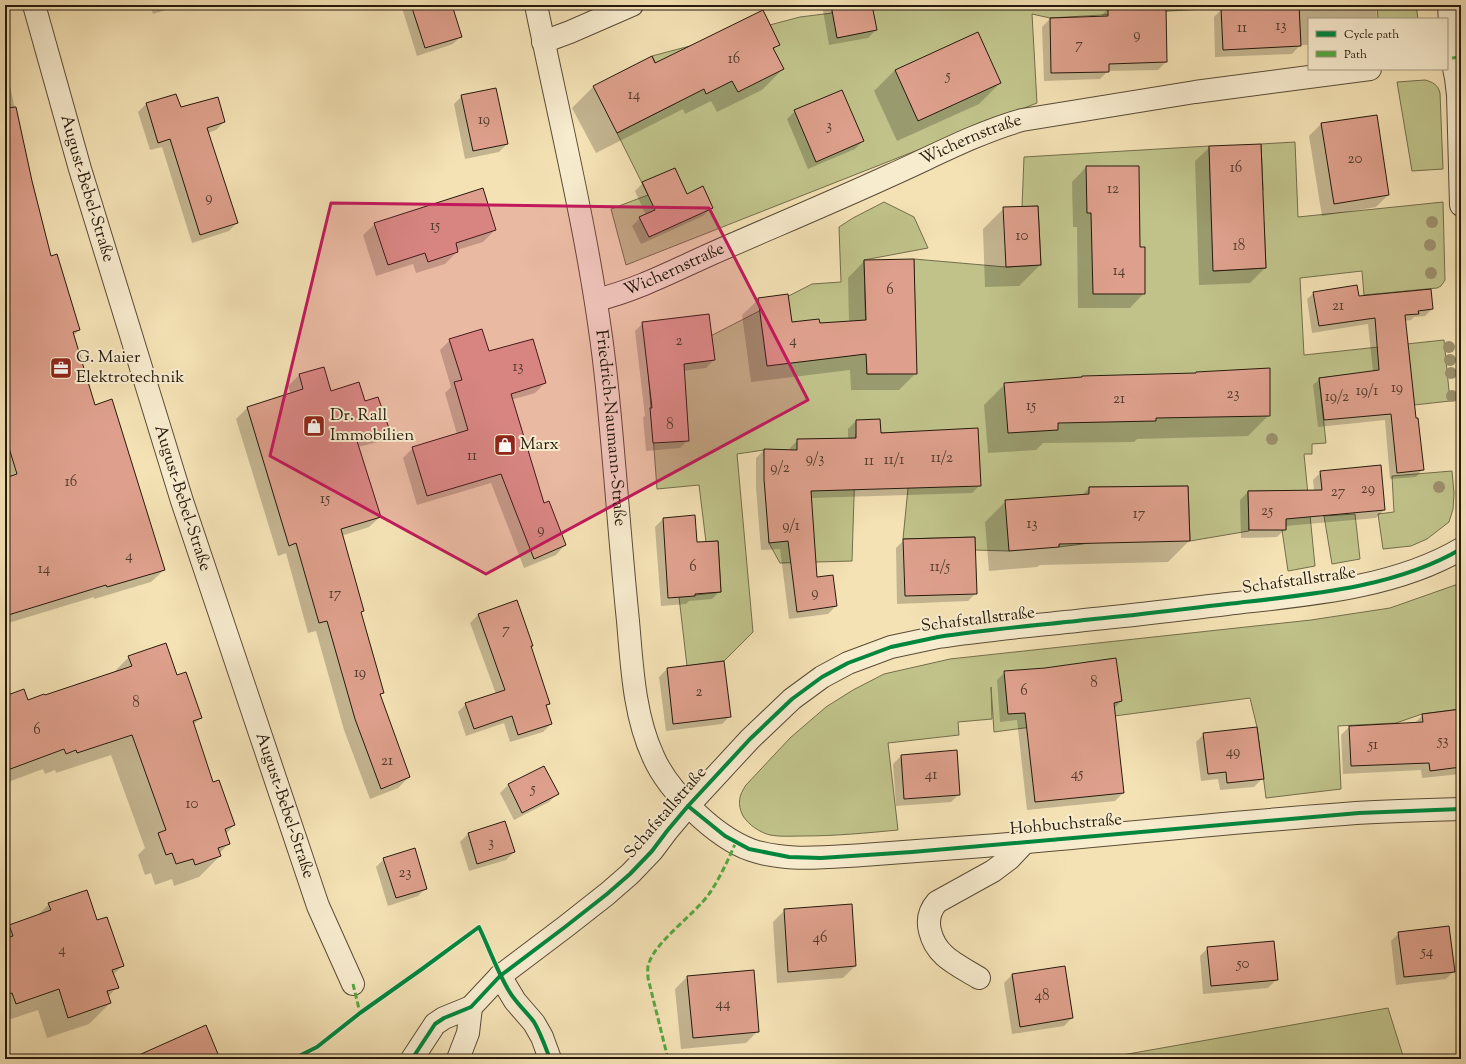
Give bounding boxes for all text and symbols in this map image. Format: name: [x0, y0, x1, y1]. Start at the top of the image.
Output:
house number: 13: [1275, 16, 1287, 37]
house number: 11: [1237, 18, 1247, 39]
legend: [1308, 18, 1448, 70]
house number: 9: [1133, 25, 1141, 46]
text: Cycle path: [1344, 26, 1399, 44]
house number: 7: [1075, 35, 1083, 56]
text: Path: [1344, 46, 1367, 64]
house number: 16: [728, 49, 740, 70]
house number: 5: [944, 66, 951, 87]
house number: 14: [628, 85, 641, 106]
street label: Wichernstraße: [916, 109, 1025, 172]
house number: 19: [478, 110, 490, 131]
street label: August-Bebel-Straße: [53, 112, 120, 265]
house number: 3: [826, 116, 832, 137]
house number: 20: [1348, 149, 1363, 170]
house number: 16: [1230, 158, 1242, 179]
house number: 12: [1107, 179, 1119, 200]
house number: 9: [205, 188, 213, 209]
house number: 15: [430, 216, 440, 237]
house number: 10: [1016, 226, 1029, 247]
house number: 18: [1233, 236, 1245, 257]
street label: Wichernstraße: [621, 237, 729, 303]
house number: 14: [1113, 261, 1126, 282]
house number: 6: [886, 280, 894, 301]
house number: 21: [1332, 296, 1344, 317]
street label: Friedrich-Naumann-Straße: [588, 328, 631, 527]
house number: 2: [675, 331, 683, 352]
house number: 4: [789, 331, 797, 352]
place label: G. Maier Elektrotechnik: [76, 346, 185, 390]
office icon: G. Maier Elektrotechnik: [48, 355, 74, 381]
house number: 13: [512, 357, 524, 378]
house number: 19: [1391, 378, 1403, 399]
house number: 19/1: [1356, 381, 1378, 402]
house number: 23: [1226, 384, 1240, 405]
house number: 19/2: [1325, 387, 1349, 408]
house number: 21: [1113, 389, 1125, 410]
house number: 15: [1026, 396, 1036, 417]
place label: Dr. Rall Immobilien: [330, 404, 414, 448]
shop icon: Dr. Rall Immobilien: [301, 413, 327, 439]
house number: 8: [666, 415, 674, 436]
street label: August-Bebel-Straße: [147, 422, 217, 575]
shop icon: Marx: [492, 432, 518, 458]
place label: Marx: [520, 433, 559, 457]
house number: 11: [467, 446, 477, 467]
house number: 11/2: [931, 448, 953, 469]
house number: 9/3: [806, 449, 824, 470]
house number: 11/1: [884, 450, 904, 471]
house number: 11: [864, 451, 874, 472]
house number: 9/2: [770, 458, 790, 479]
house number: 16: [65, 472, 77, 493]
house number: 29: [1361, 479, 1375, 500]
house number: 27: [1331, 482, 1346, 503]
house number: 15: [320, 489, 330, 510]
house number: 25: [1261, 501, 1273, 522]
house number: 17: [1133, 504, 1146, 525]
house number: 13: [1026, 514, 1038, 535]
house number: 9/1: [782, 516, 800, 537]
house number: 9: [537, 520, 545, 541]
house number: 4: [125, 546, 133, 567]
house number: 6: [689, 557, 697, 578]
house number: 11/5: [930, 557, 950, 578]
house number: 14: [38, 559, 51, 580]
street label: Schafstallstraße: [1240, 561, 1358, 601]
house number: 9: [811, 583, 819, 604]
house number: 17: [329, 584, 342, 605]
street label: Schafstallstraße: [920, 601, 1037, 639]
house number: 7: [502, 620, 510, 641]
house number: 19: [354, 663, 366, 684]
house number: 8: [1090, 673, 1098, 694]
house number: 6: [1020, 681, 1028, 702]
house number: 2: [695, 682, 703, 703]
house number: 8: [132, 693, 140, 714]
house number: 6: [33, 720, 41, 741]
street label: August-Bebel-Straße: [249, 730, 320, 882]
house number: 53: [1436, 731, 1449, 752]
house number: 51: [1367, 735, 1378, 756]
house number: 49: [1226, 742, 1240, 763]
house number: 21: [381, 751, 393, 772]
street label: Schafstallstraße: [619, 762, 713, 864]
house number: 45: [1071, 764, 1083, 785]
house number: 41: [925, 765, 937, 786]
house number: 5: [529, 779, 536, 800]
house number: 10: [186, 794, 199, 815]
street label: Hohbuchstraße: [1009, 808, 1123, 842]
house number: 3: [488, 833, 494, 854]
house number: 23: [398, 863, 412, 884]
house number: 46: [813, 928, 827, 949]
house number: 4: [58, 940, 66, 961]
house number: 54: [1420, 942, 1434, 963]
house number: 50: [1235, 954, 1250, 975]
house number: 48: [1034, 986, 1050, 1007]
house number: 44: [715, 994, 731, 1015]

